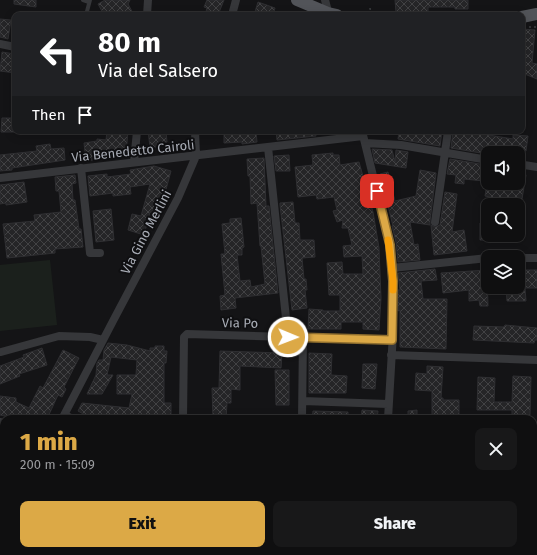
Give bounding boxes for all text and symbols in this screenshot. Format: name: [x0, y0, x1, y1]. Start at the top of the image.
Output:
text: 80 m: [98, 26, 161, 59]
icon: left: [32, 28, 84, 80]
text: Via del Salsero: [98, 60, 218, 82]
icon: arrive: [74, 104, 96, 126]
text: Then: [32, 106, 66, 124]
street label: Via Benedetto Cairoli: [71, 137, 195, 165]
map controls: [481, 146, 525, 294]
button: sound: [481, 146, 525, 190]
pin: [360, 174, 394, 208]
icon: arrive: [366, 180, 388, 202]
street label: Via Gino Merlini: [118, 187, 174, 277]
button: search: [481, 198, 525, 242]
button: layers: [481, 250, 525, 294]
street label: Via Po: [222, 315, 258, 331]
position arrow: [267, 316, 309, 358]
text: 1 min: [20, 428, 78, 456]
button: close: [475, 428, 517, 470]
text: 200 m · 15:09: [20, 457, 95, 472]
button: Exit: [20, 501, 265, 547]
button: Share: [273, 501, 517, 547]

